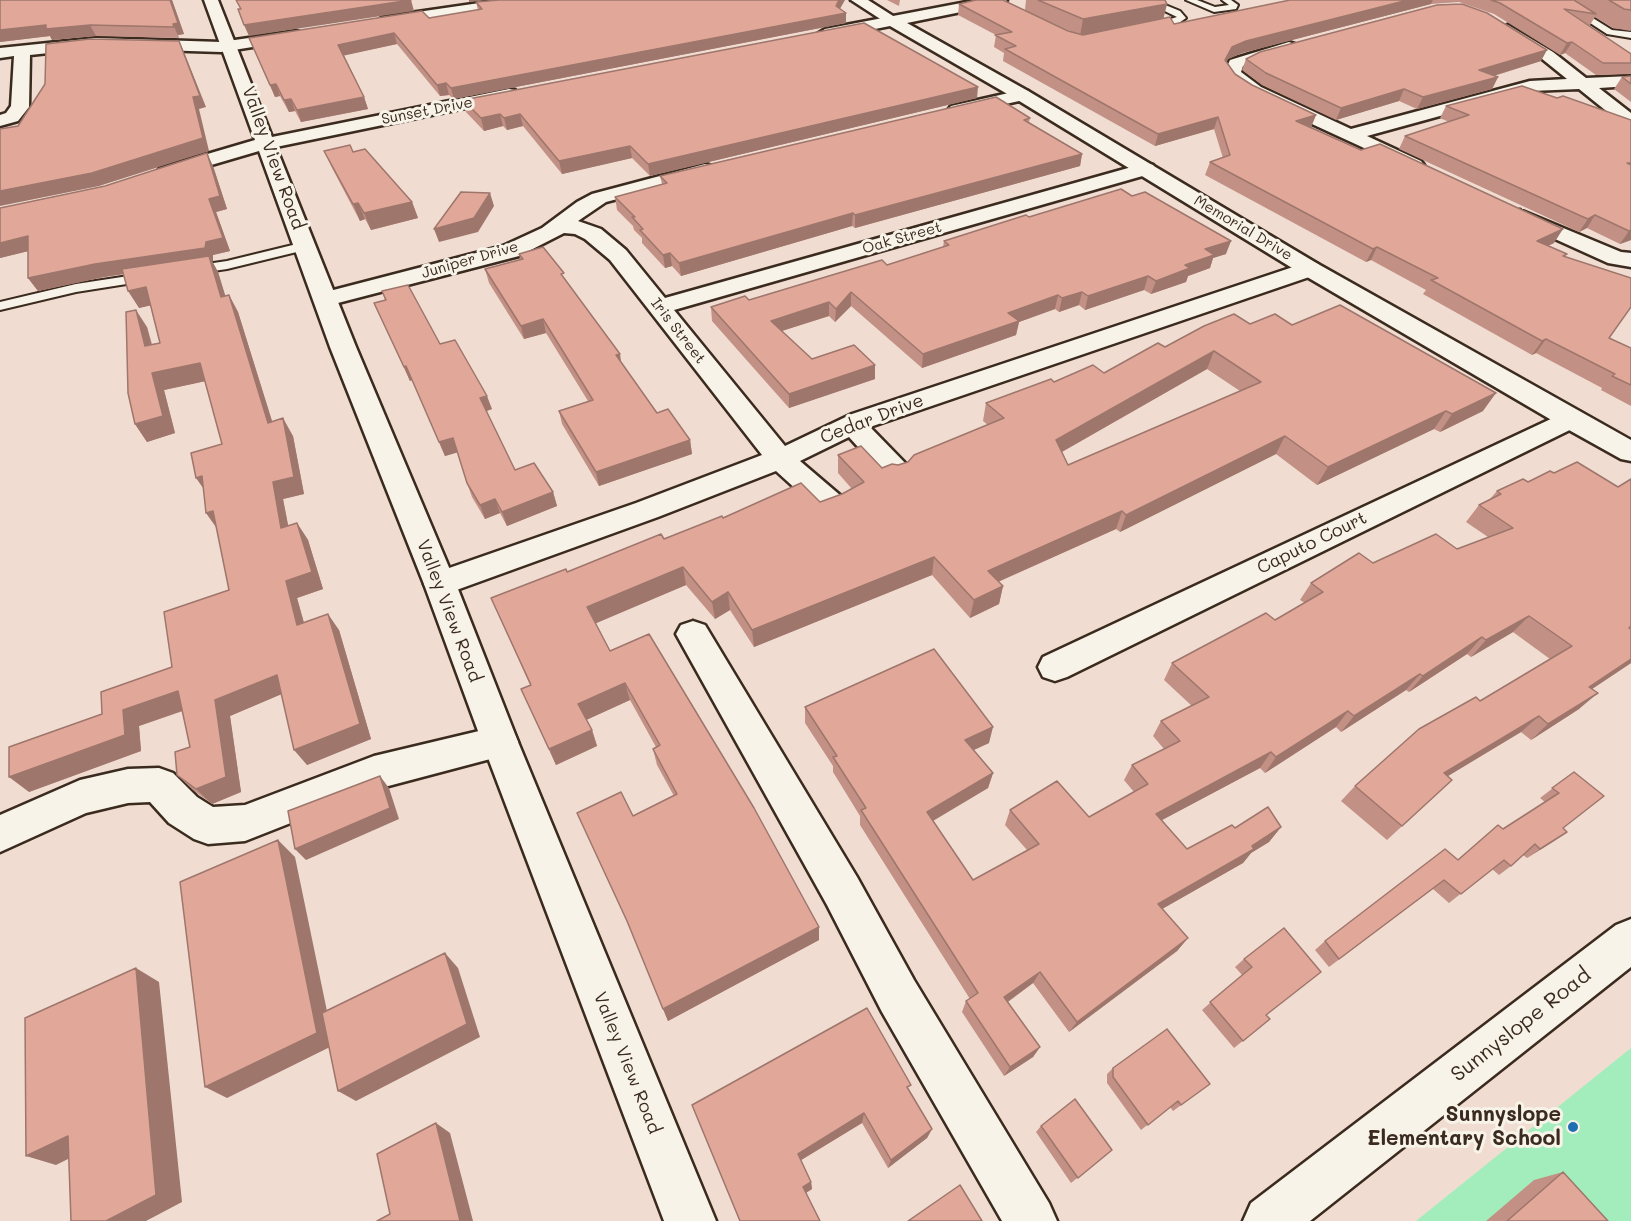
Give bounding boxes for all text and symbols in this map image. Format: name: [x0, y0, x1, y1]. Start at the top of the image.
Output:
street label: Valley View Road: [237, 83, 309, 233]
street label: Sunset Drive: [380, 93, 474, 129]
street label: Memorial Drive: [1190, 192, 1296, 264]
street label: Oak Street: [860, 218, 944, 258]
street label: Juniper Drive: [420, 238, 520, 282]
street label: Iris Street: [647, 295, 709, 367]
street label: Cedar Drive: [817, 389, 927, 449]
street label: Caputo Court: [1253, 507, 1371, 579]
street label: Valley View Road: [412, 537, 486, 685]
street label: Sunnyslope Road: [1446, 963, 1596, 1087]
street label: Valley View Road: [589, 989, 665, 1137]
place label: Sunnyslope Elementary School: [1367, 1102, 1561, 1152]
marker: Sunnyslope Elementary School: [1566, 1120, 1580, 1134]

